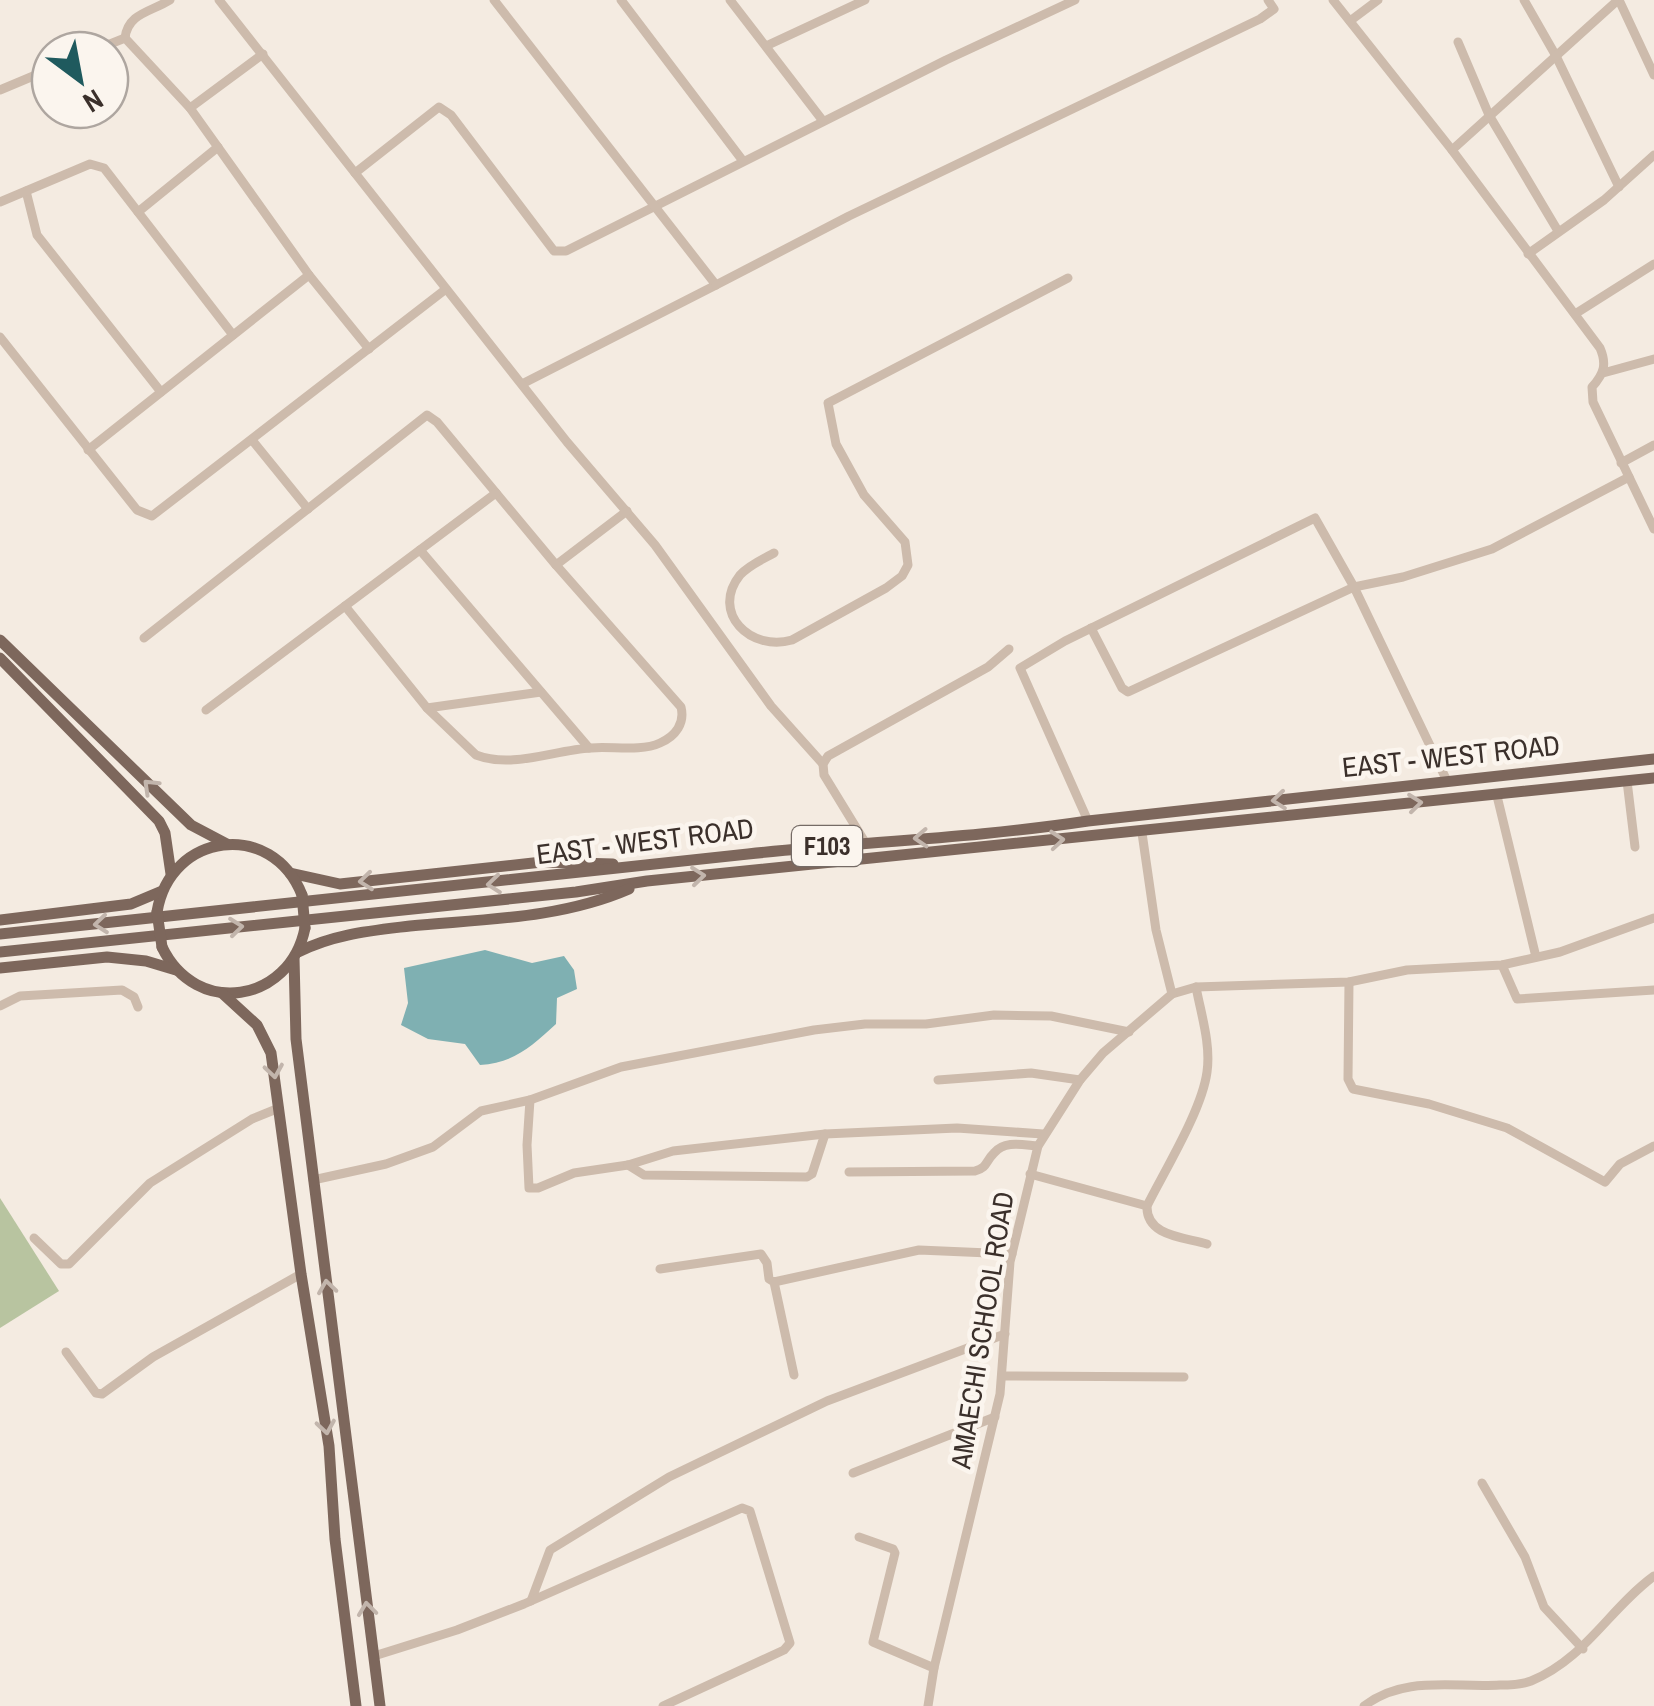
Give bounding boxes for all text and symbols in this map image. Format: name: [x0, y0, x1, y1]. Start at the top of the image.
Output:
north arrow: [30, 30, 130, 130]
text: N: [76, 81, 110, 122]
street label: EAST - WEST ROAD: [1340, 726, 1562, 786]
one-way arrow: [143, 780, 162, 798]
one-way arrow: [1270, 789, 1286, 810]
one-way arrow: [1407, 793, 1423, 814]
street label: EAST - WEST ROAD: [534, 809, 756, 873]
road number: F103: [792, 826, 862, 866]
one-way arrow: [913, 827, 929, 848]
one-way arrow: [1049, 830, 1065, 852]
one-way arrow: [691, 865, 707, 887]
one-way arrow: [358, 870, 374, 891]
one-way arrow: [485, 872, 501, 894]
one-way arrow: [92, 913, 108, 934]
one-way arrow: [229, 917, 245, 938]
one-way arrow: [263, 1063, 284, 1079]
street label: AMAECHI SCHOOL ROAD: [941, 1189, 1023, 1472]
one-way arrow: [317, 1279, 338, 1295]
one-way arrow: [315, 1419, 336, 1435]
one-way arrow: [358, 1601, 379, 1618]

